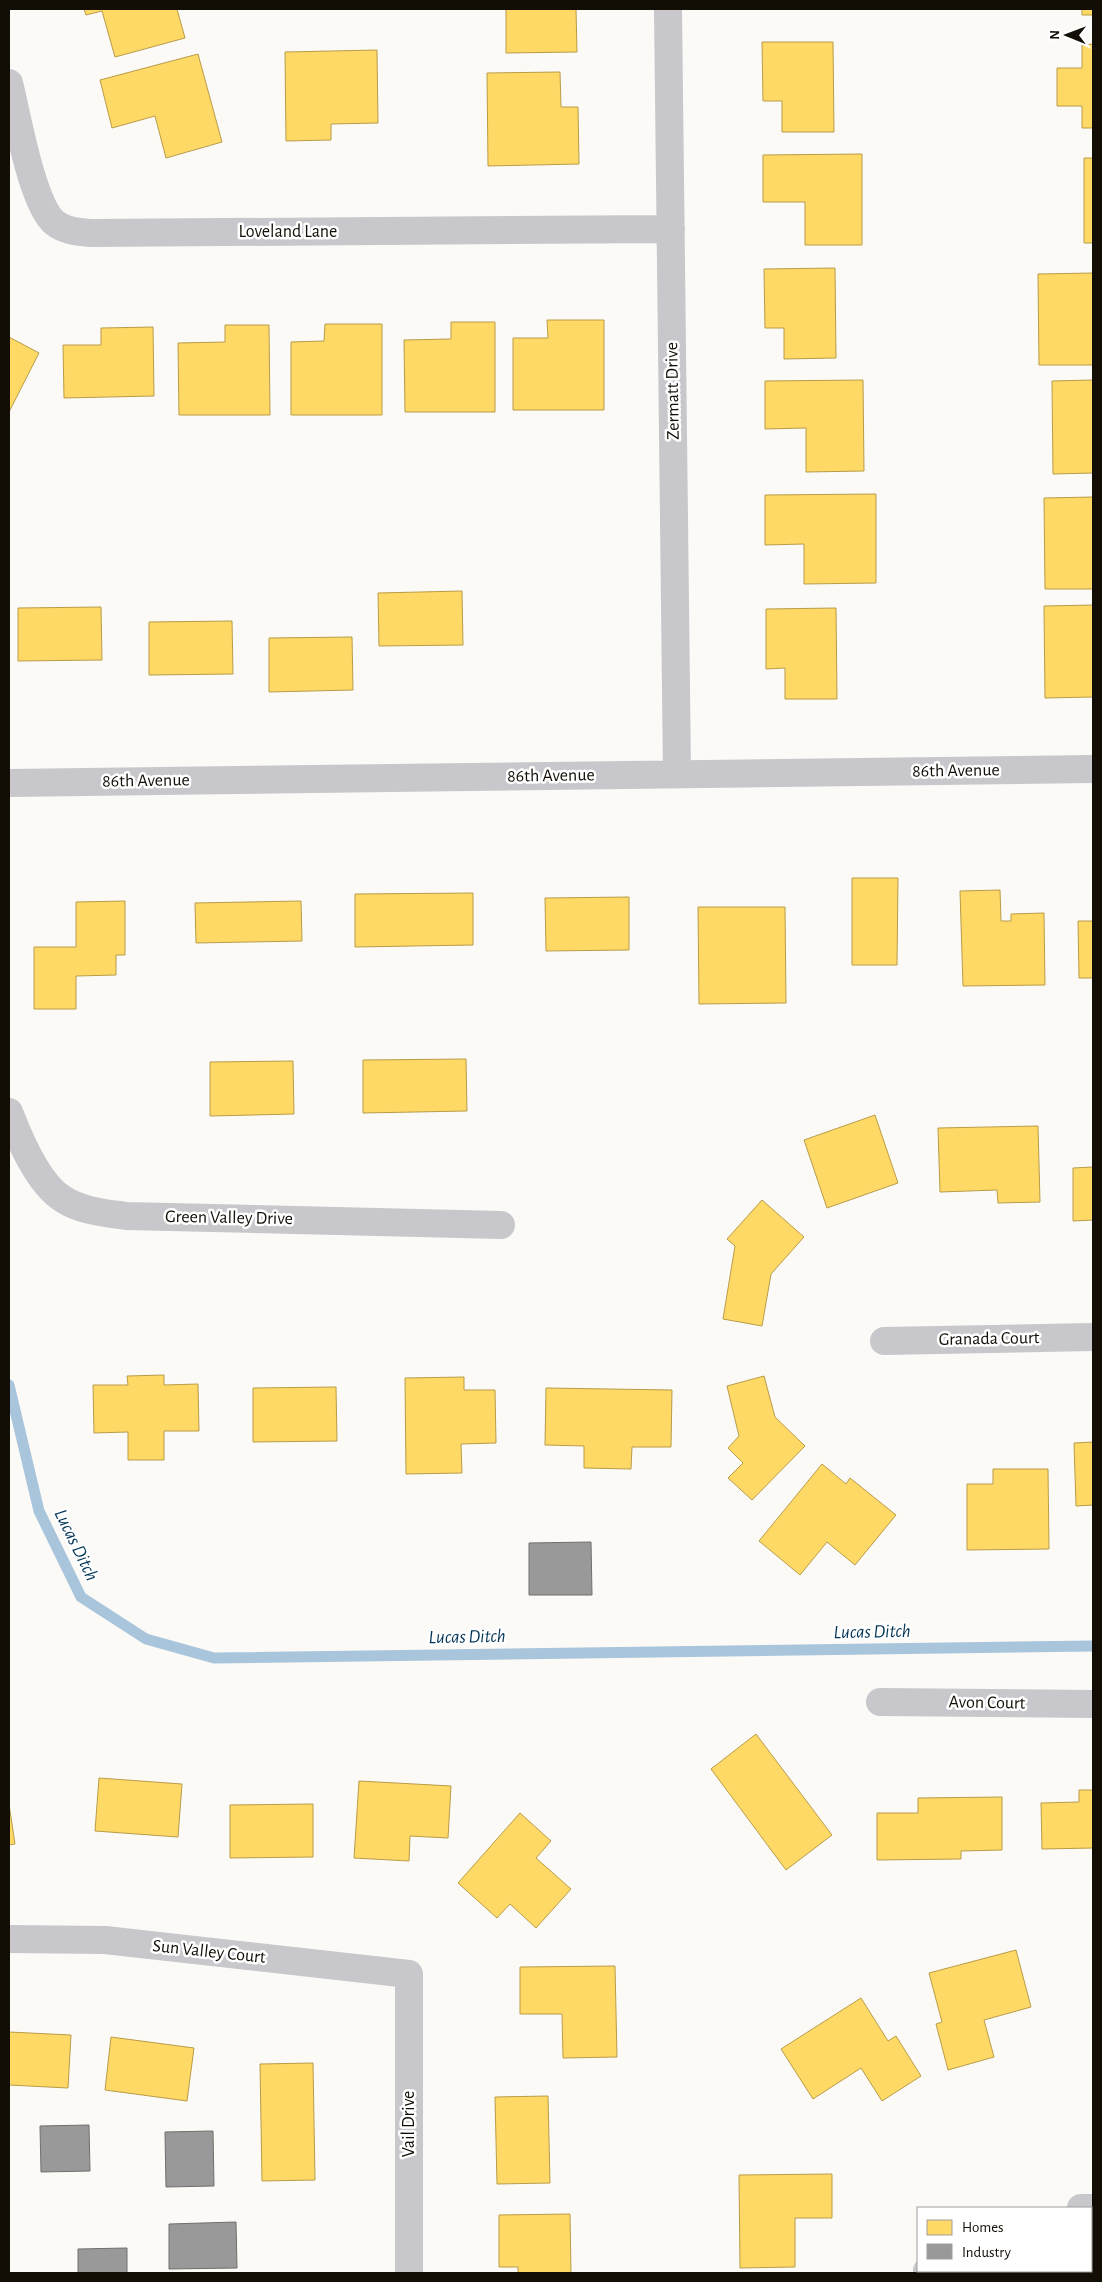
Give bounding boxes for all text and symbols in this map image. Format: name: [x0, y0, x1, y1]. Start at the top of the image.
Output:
north arrow: [1042, 10, 1092, 60]
text: N: [1048, 30, 1062, 40]
street label: Loveland Lane: [239, 223, 337, 241]
street label: Zermatt Drive: [663, 342, 683, 440]
street label: 86th Avenue: [912, 761, 1000, 781]
street label: 86th Avenue: [507, 766, 595, 786]
street label: 86th Avenue: [102, 771, 190, 791]
street label: Green Valley Drive: [165, 1208, 293, 1228]
street label: Granada Court: [938, 1329, 1040, 1349]
water label: Lucas Ditch: [51, 1506, 101, 1584]
water label: Lucas Ditch: [833, 1622, 911, 1642]
water label: Lucas Ditch: [428, 1627, 506, 1647]
street label: Avon Court: [948, 1693, 1026, 1713]
street label: Sun Valley Court: [152, 1937, 267, 1967]
street label: Vail Drive: [400, 2091, 418, 2157]
legend: [917, 2207, 1092, 2272]
text: Homes: [962, 2220, 1004, 2235]
text: Industry: [962, 2245, 1011, 2260]

